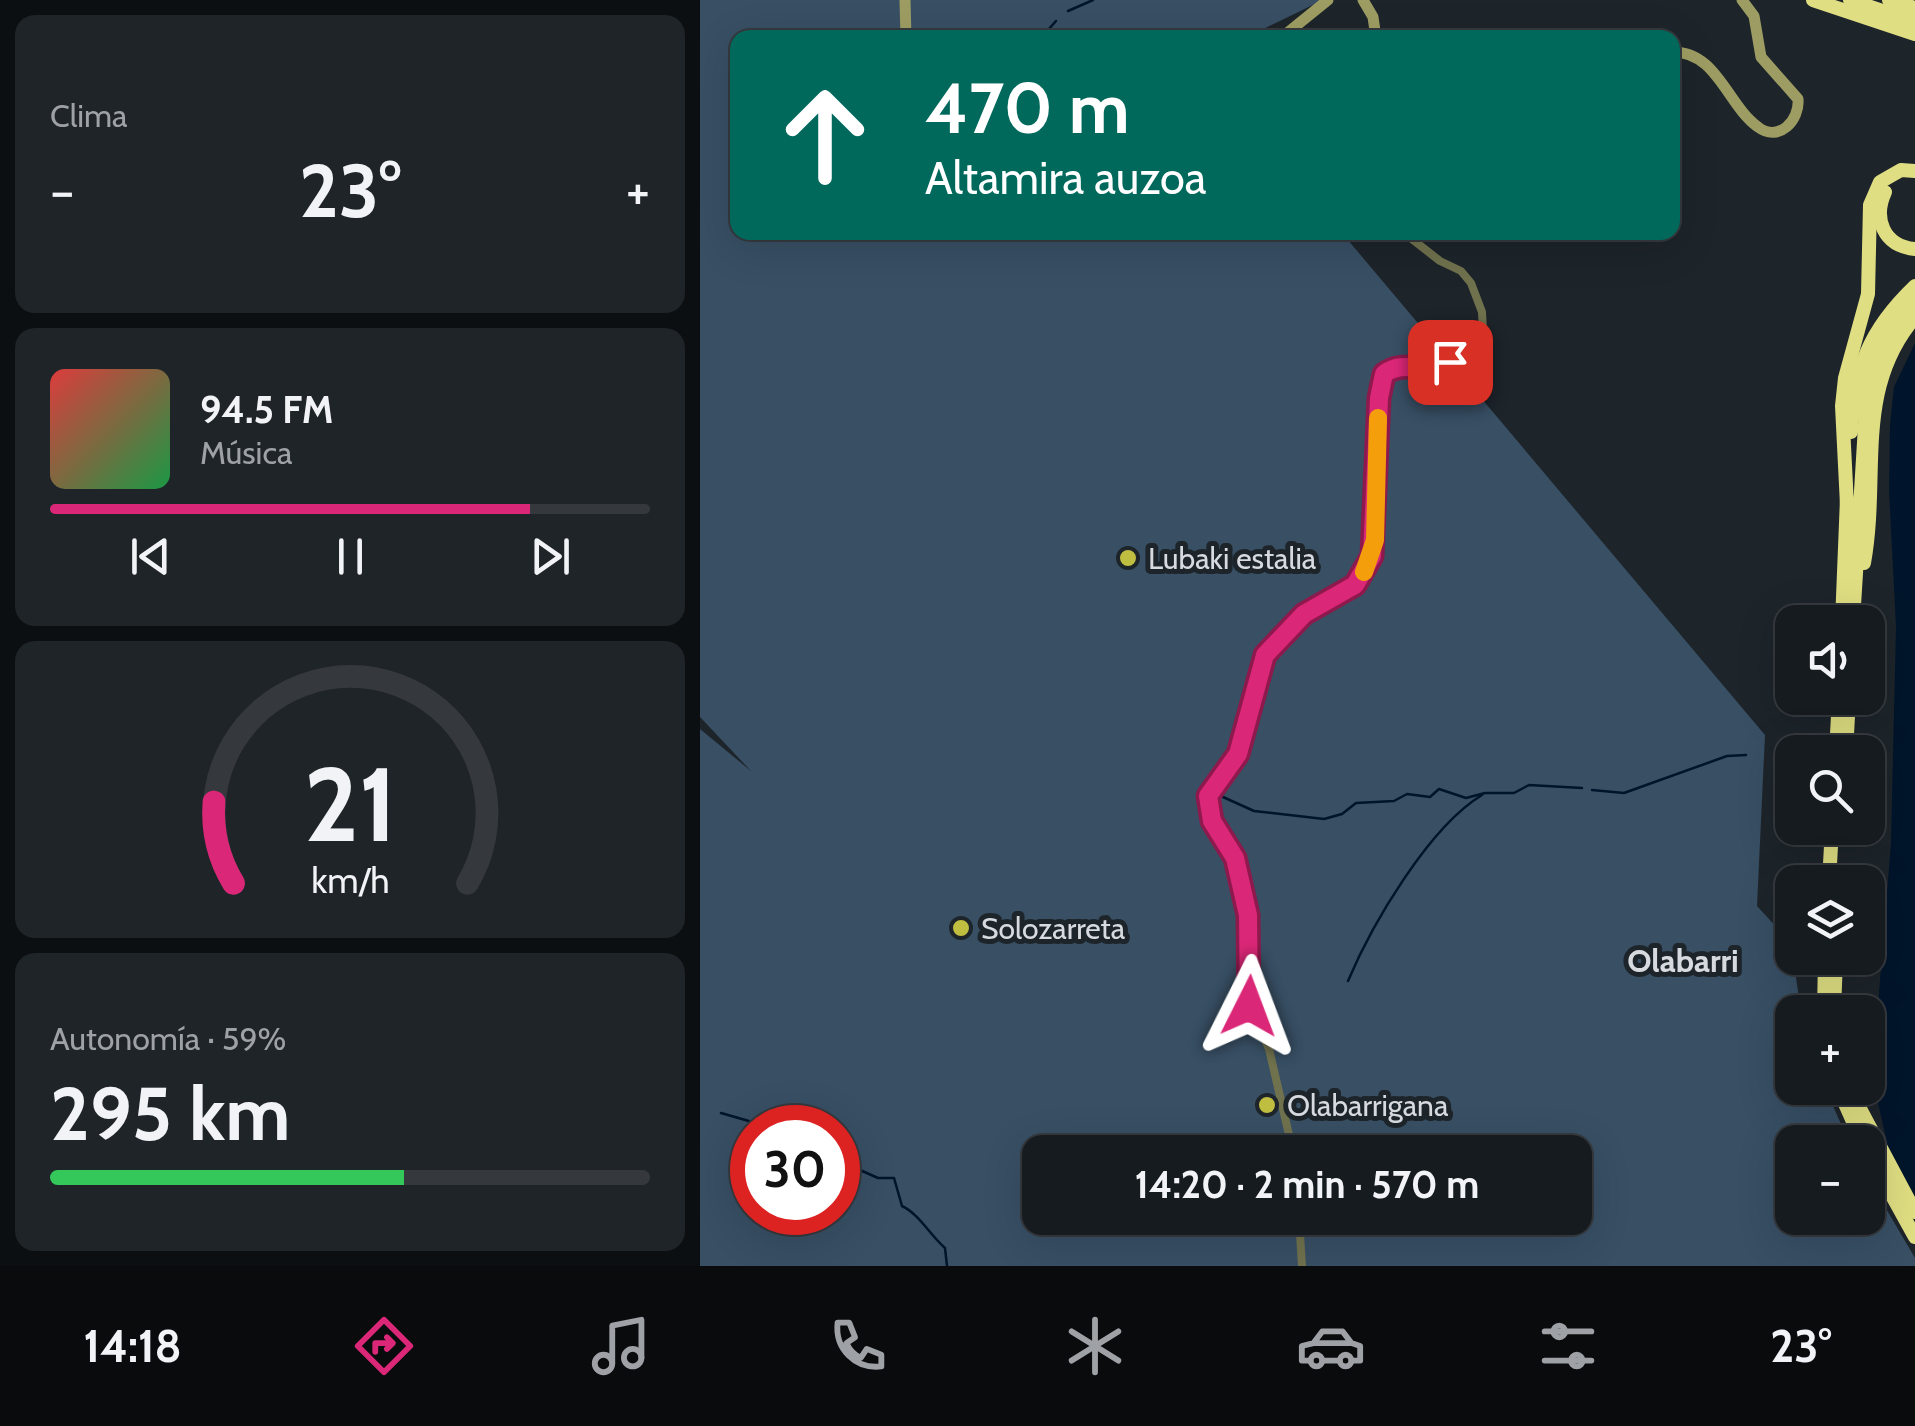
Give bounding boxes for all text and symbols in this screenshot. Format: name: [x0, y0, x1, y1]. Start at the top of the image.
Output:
text: 470 m: [925, 65, 1130, 151]
icon: ahead: [760, 70, 890, 200]
text: Clima: [50, 96, 127, 135]
text: 23°: [299, 145, 401, 236]
text: Altamira auzoa: [925, 151, 1206, 205]
text: −: [50, 157, 74, 224]
text: +: [626, 157, 650, 224]
pin: [1408, 320, 1493, 405]
icon: arrive: [1423, 335, 1478, 390]
text: 94.5 FM: [200, 386, 333, 433]
text: Música: [200, 433, 292, 472]
icon: previous: [123, 529, 178, 584]
icon: pause: [323, 529, 378, 584]
icon: next: [523, 529, 578, 584]
place label: Lubaki estalia: [1148, 540, 1317, 577]
marker: Lubaki estalia: [1117, 547, 1139, 569]
map controls: [1775, 605, 1885, 1235]
button: sound: [1775, 605, 1885, 715]
button: search: [1775, 735, 1885, 845]
text: 21: [303, 741, 397, 867]
text: km/h: [311, 859, 389, 902]
button: layers: [1775, 865, 1885, 975]
place label: Solozarreta: [981, 910, 1126, 947]
marker: Solozarreta: [950, 917, 972, 939]
district label: Olabarri: [1627, 941, 1739, 980]
position arrow: [1197, 954, 1301, 1058]
button: +: [1775, 995, 1885, 1105]
text: Autonomía · 59%: [50, 1019, 286, 1058]
text: 295 km: [50, 1068, 291, 1159]
place label: Olabarrigana: [1287, 1087, 1449, 1124]
marker: Olabarrigana: [1256, 1094, 1278, 1116]
speed limit sign: 30: [730, 1105, 860, 1235]
button: −: [1775, 1125, 1885, 1235]
text: 14:20 · 2 min · 570 m: [1135, 1161, 1479, 1208]
icon: directions: [349, 1311, 419, 1381]
icon: music: [586, 1311, 656, 1381]
icon: phone: [823, 1311, 893, 1381]
icon: climate: [1060, 1311, 1130, 1381]
icon: car: [1296, 1311, 1366, 1381]
icon: filters: [1533, 1311, 1603, 1381]
text: 14:18: [83, 1319, 182, 1373]
text: 23°: [1770, 1319, 1831, 1373]

